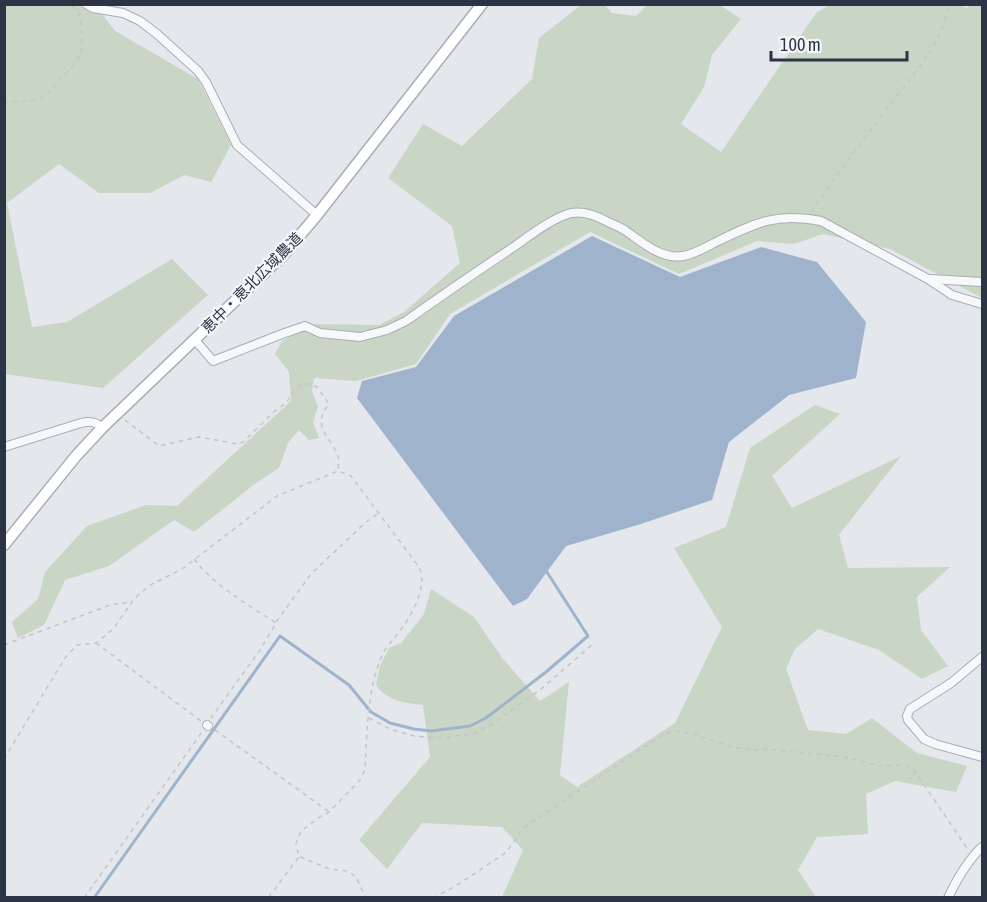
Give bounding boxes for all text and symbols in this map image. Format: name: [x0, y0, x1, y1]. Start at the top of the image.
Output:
scale bar: [771, 24, 908, 62]
text: 100 m: [780, 34, 821, 55]
street label: 恵中・恵北広域農道: [198, 229, 305, 336]

